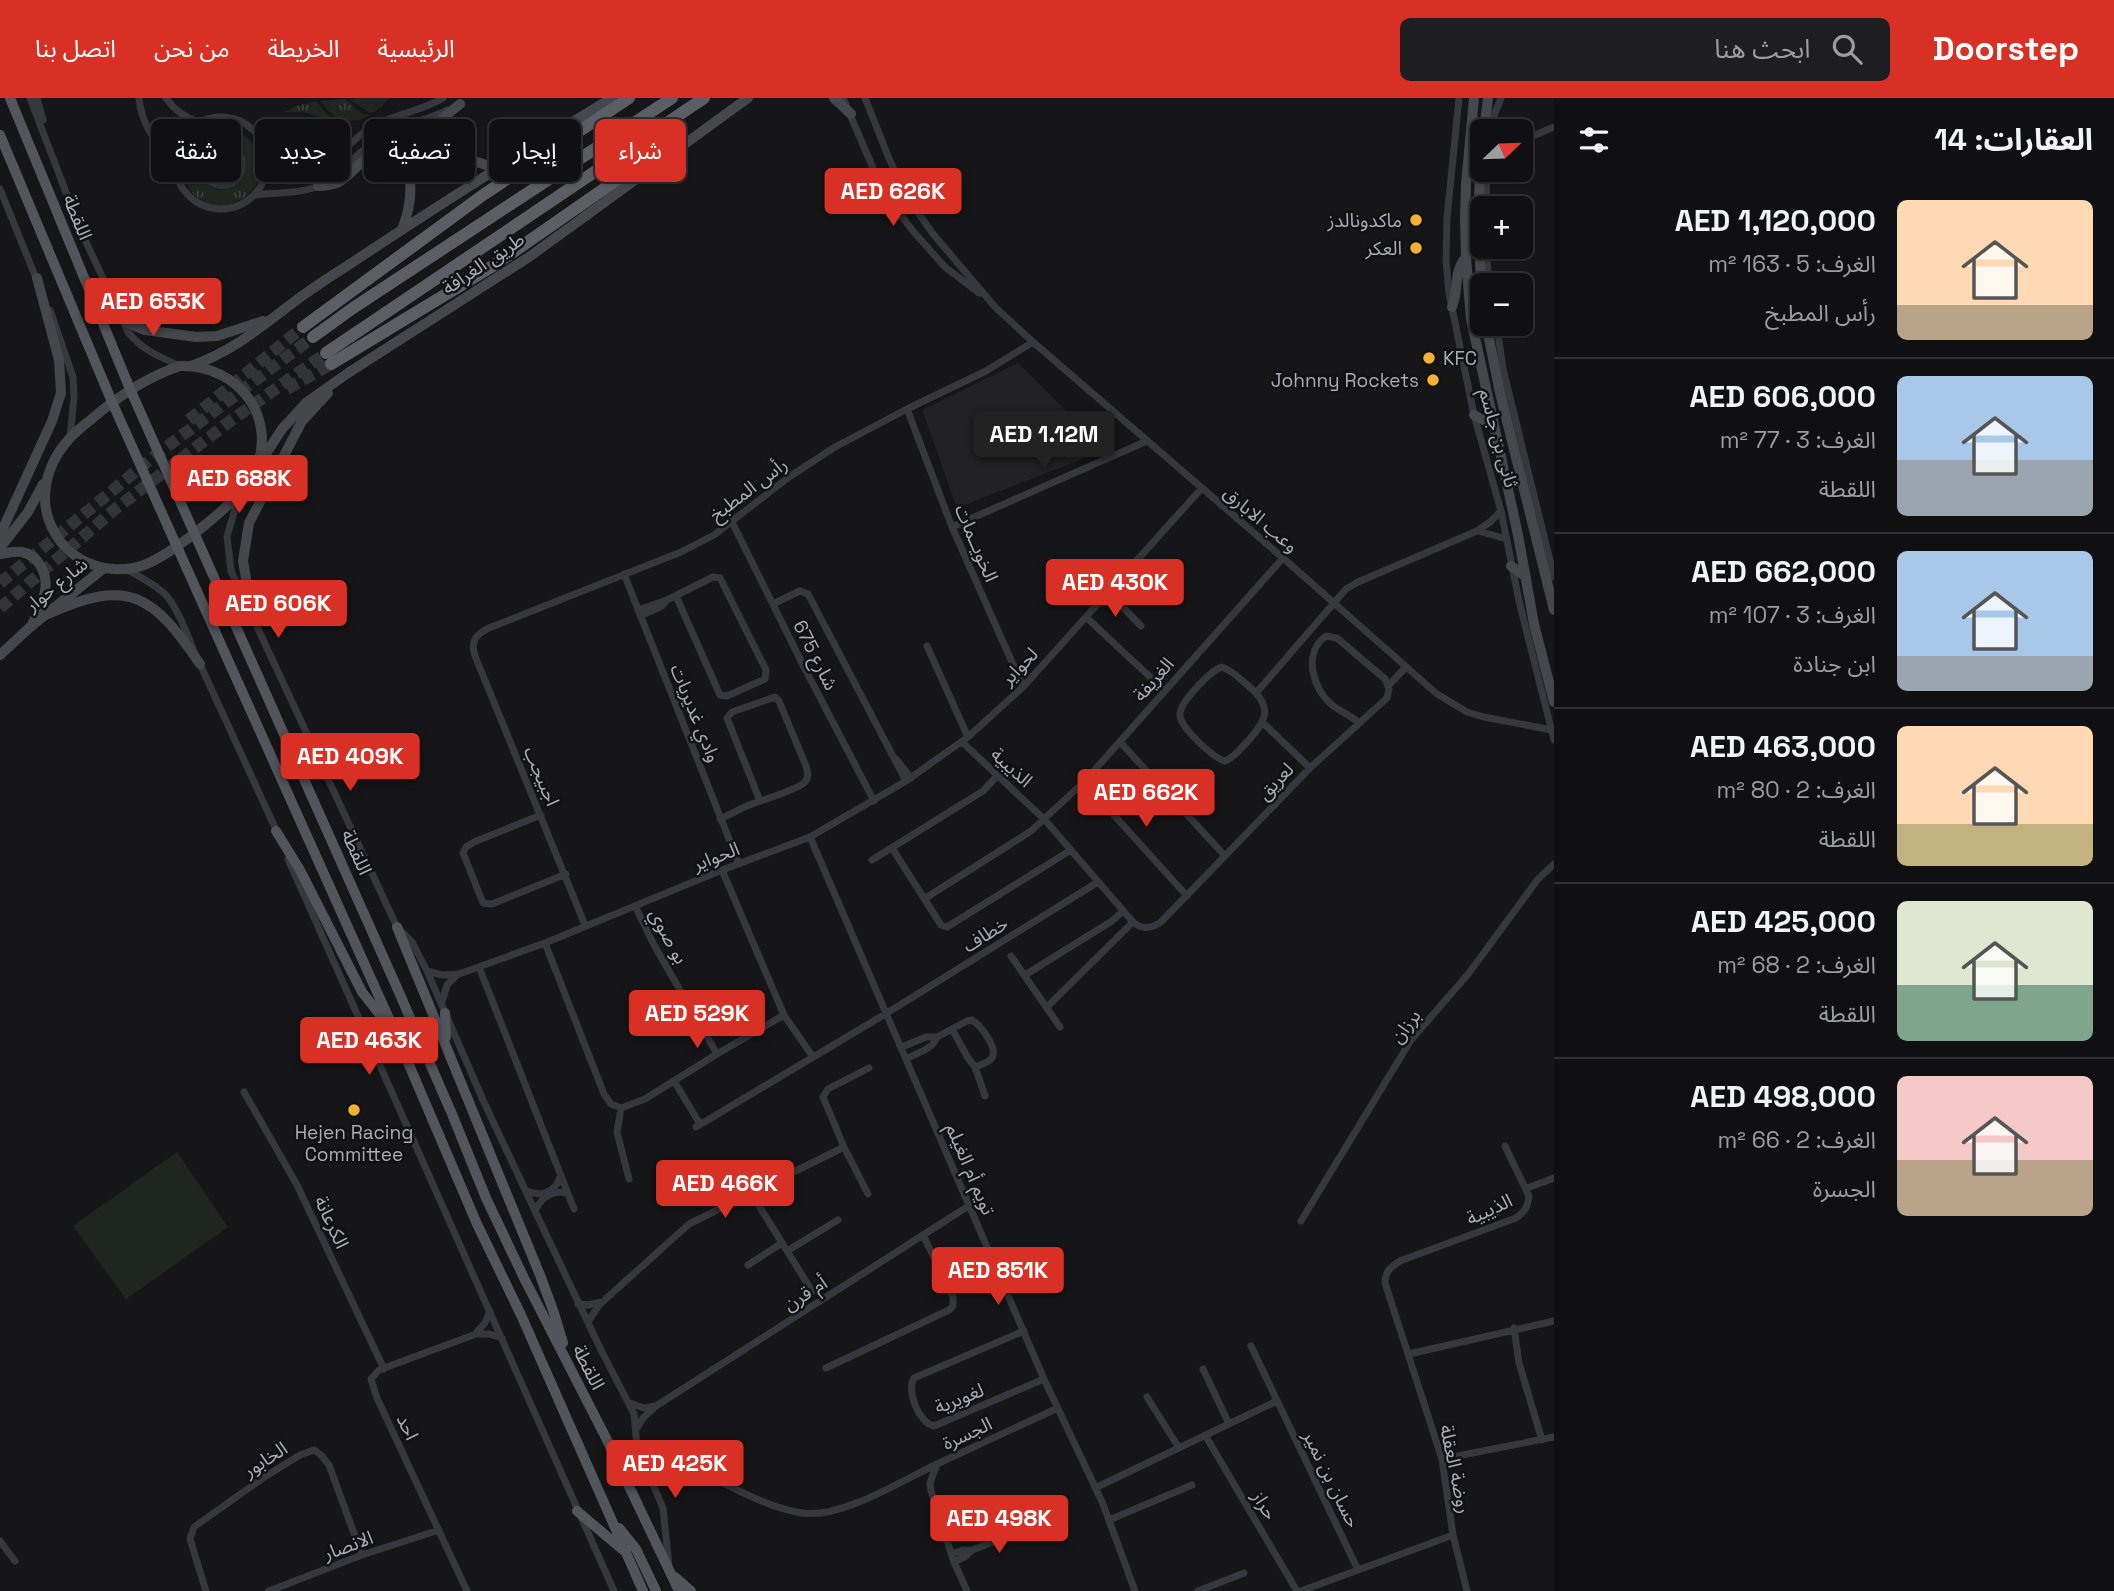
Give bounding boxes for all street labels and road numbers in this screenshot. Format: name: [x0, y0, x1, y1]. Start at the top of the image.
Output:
street label: اللقطة: [57, 191, 98, 244]
street label: طريق الغرافة: [437, 227, 530, 300]
street label: ثانى بن جاسم: [1471, 386, 1524, 491]
street label: رأس المطبخ: [704, 452, 794, 529]
street label: وعب الابارق: [1218, 481, 1304, 558]
street label: الخويــمات: [949, 501, 1004, 586]
street label: شارع حوار: [19, 552, 93, 619]
street label: شارع 675: [786, 616, 844, 695]
street label: لحواير: [994, 642, 1044, 691]
street label: الغريفة: [1127, 652, 1179, 707]
street label: وادي غديريات: [662, 660, 727, 767]
street label: الذيبية: [985, 742, 1038, 793]
street label: اجبيجب: [518, 743, 565, 810]
street label: لعريق: [1251, 757, 1299, 805]
street label: اللقطة: [336, 826, 378, 879]
street label: الحواير: [688, 836, 743, 877]
street label: بو صوي: [641, 904, 694, 970]
street label: خطاف: [958, 911, 1013, 958]
street label: برزان: [1384, 1004, 1426, 1048]
street label: تويم أم الغيلم: [938, 1120, 1001, 1220]
street label: الذيبية: [1462, 1188, 1516, 1231]
street label: الكرعانة: [308, 1192, 355, 1253]
street label: أم قرن: [778, 1270, 833, 1318]
street label: اللقطة: [567, 1340, 610, 1394]
street label: لغويرية: [931, 1377, 988, 1420]
street label: احد: [391, 1410, 424, 1444]
street label: الجسرة: [938, 1411, 996, 1456]
street label: روضة العقلة: [1434, 1422, 1477, 1516]
street label: حسان بن نمير: [1297, 1425, 1366, 1532]
street label: الخابور: [237, 1436, 292, 1484]
street label: حراز: [1246, 1485, 1283, 1524]
street label: الانصار: [319, 1525, 377, 1566]

